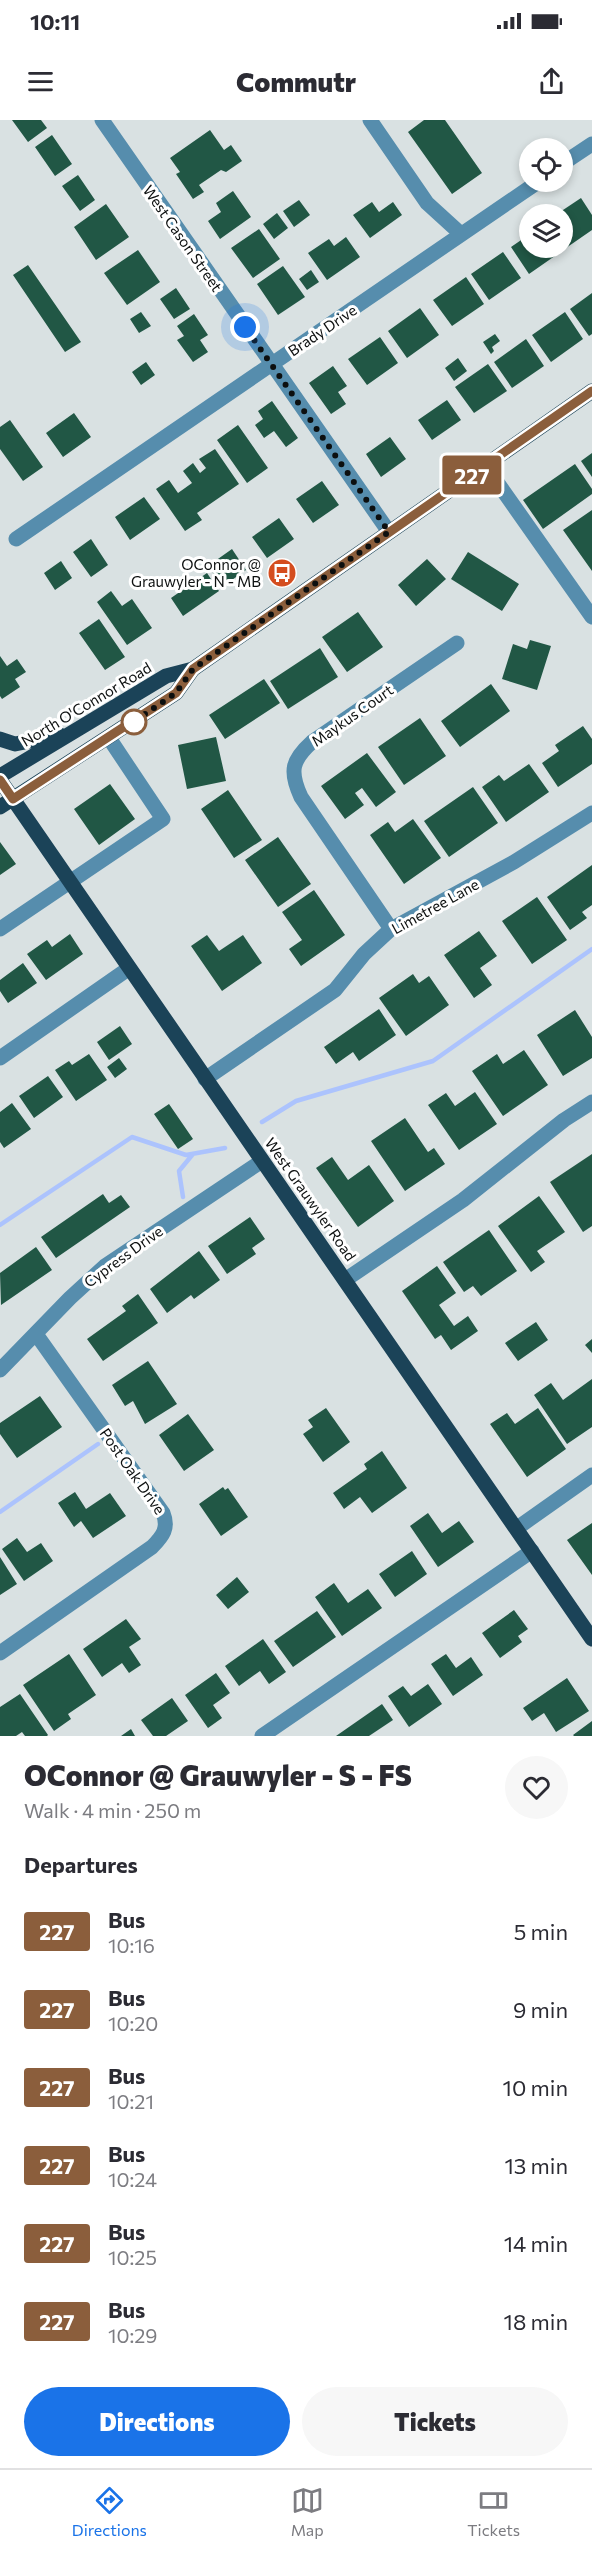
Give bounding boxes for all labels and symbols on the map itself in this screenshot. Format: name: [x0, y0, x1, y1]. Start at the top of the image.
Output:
street label: West Cason Street: [140, 181, 226, 295]
street label: Brady Drive: [284, 300, 360, 360]
your location: [230, 312, 260, 342]
line badge: 227: [438, 456, 506, 494]
place label: OConnor @ Grauwyler - N - MB: [131, 555, 261, 590]
bus stop icon: OConnor @ Grauwyler - N - MB: [266, 557, 298, 589]
street label: North O'Connor Road: [18, 658, 154, 750]
street label: Maykus Court: [308, 680, 396, 750]
unlabelled marker: [121, 709, 147, 735]
street label: Limetree Lane: [388, 875, 482, 937]
street label: West Grauwyler Road: [262, 1134, 360, 1264]
street label: Cypress Drive: [80, 1221, 166, 1291]
street label: Post Oak Drive: [97, 1424, 169, 1518]

